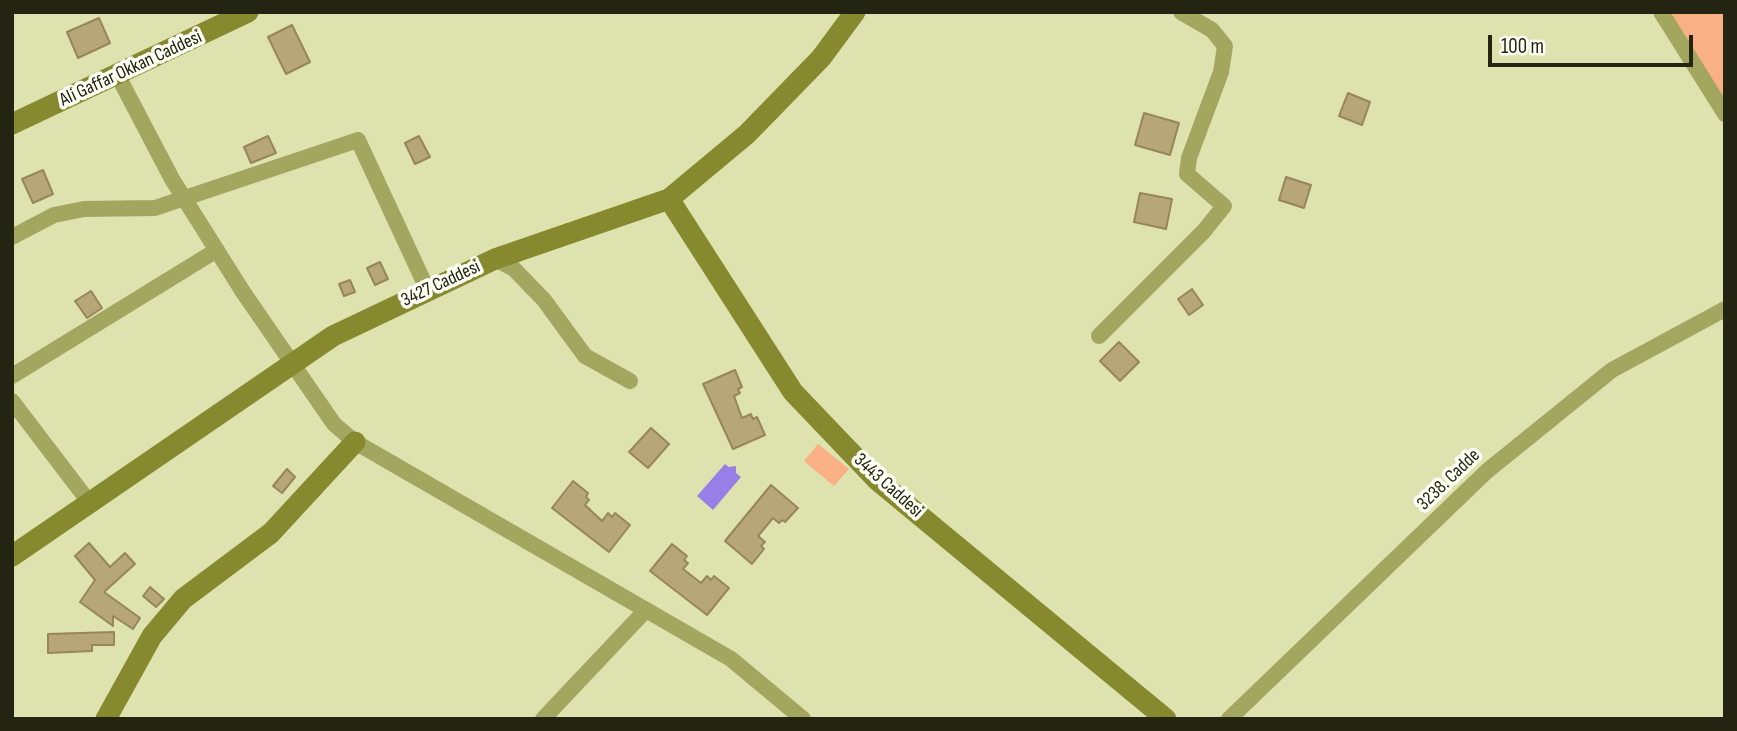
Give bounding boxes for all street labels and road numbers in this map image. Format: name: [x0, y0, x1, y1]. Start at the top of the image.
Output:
street label: Ali Gaffar Okkan Caddesi: [56, 26, 206, 112]
street label: 3427 Caddesi: [398, 256, 484, 312]
street label: 3238. Cadde: [1413, 445, 1485, 515]
street label: 3443 Caddesi: [849, 449, 927, 523]

